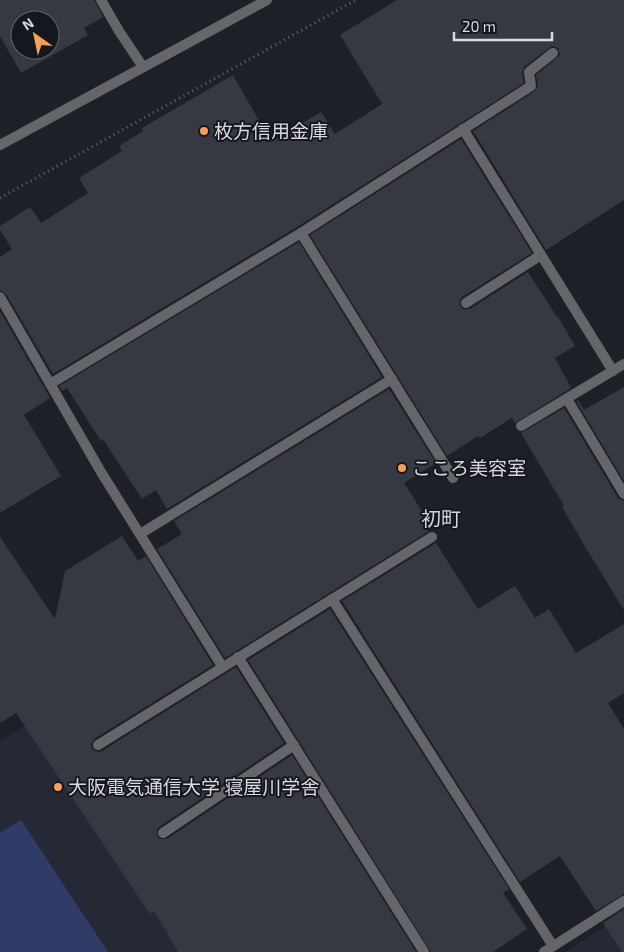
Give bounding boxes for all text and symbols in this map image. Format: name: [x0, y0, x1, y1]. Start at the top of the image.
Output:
north arrow: [10, 10, 60, 60]
scale bar: [454, 10, 552, 42]
text: N: [19, 14, 37, 34]
text: 20 m: [462, 17, 496, 35]
place label: 枚方信用金庫: [214, 119, 328, 142]
marker: 枚方信用金庫: [198, 125, 210, 137]
place label: こころ美容室: [412, 456, 526, 479]
marker: こころ美容室: [396, 462, 408, 474]
district label: 初町: [421, 506, 461, 530]
place label: 大阪電気通信大学 寝屋川学舎: [68, 775, 319, 798]
marker: 大阪電気通信大学 寝屋川学舎: [52, 781, 64, 793]

